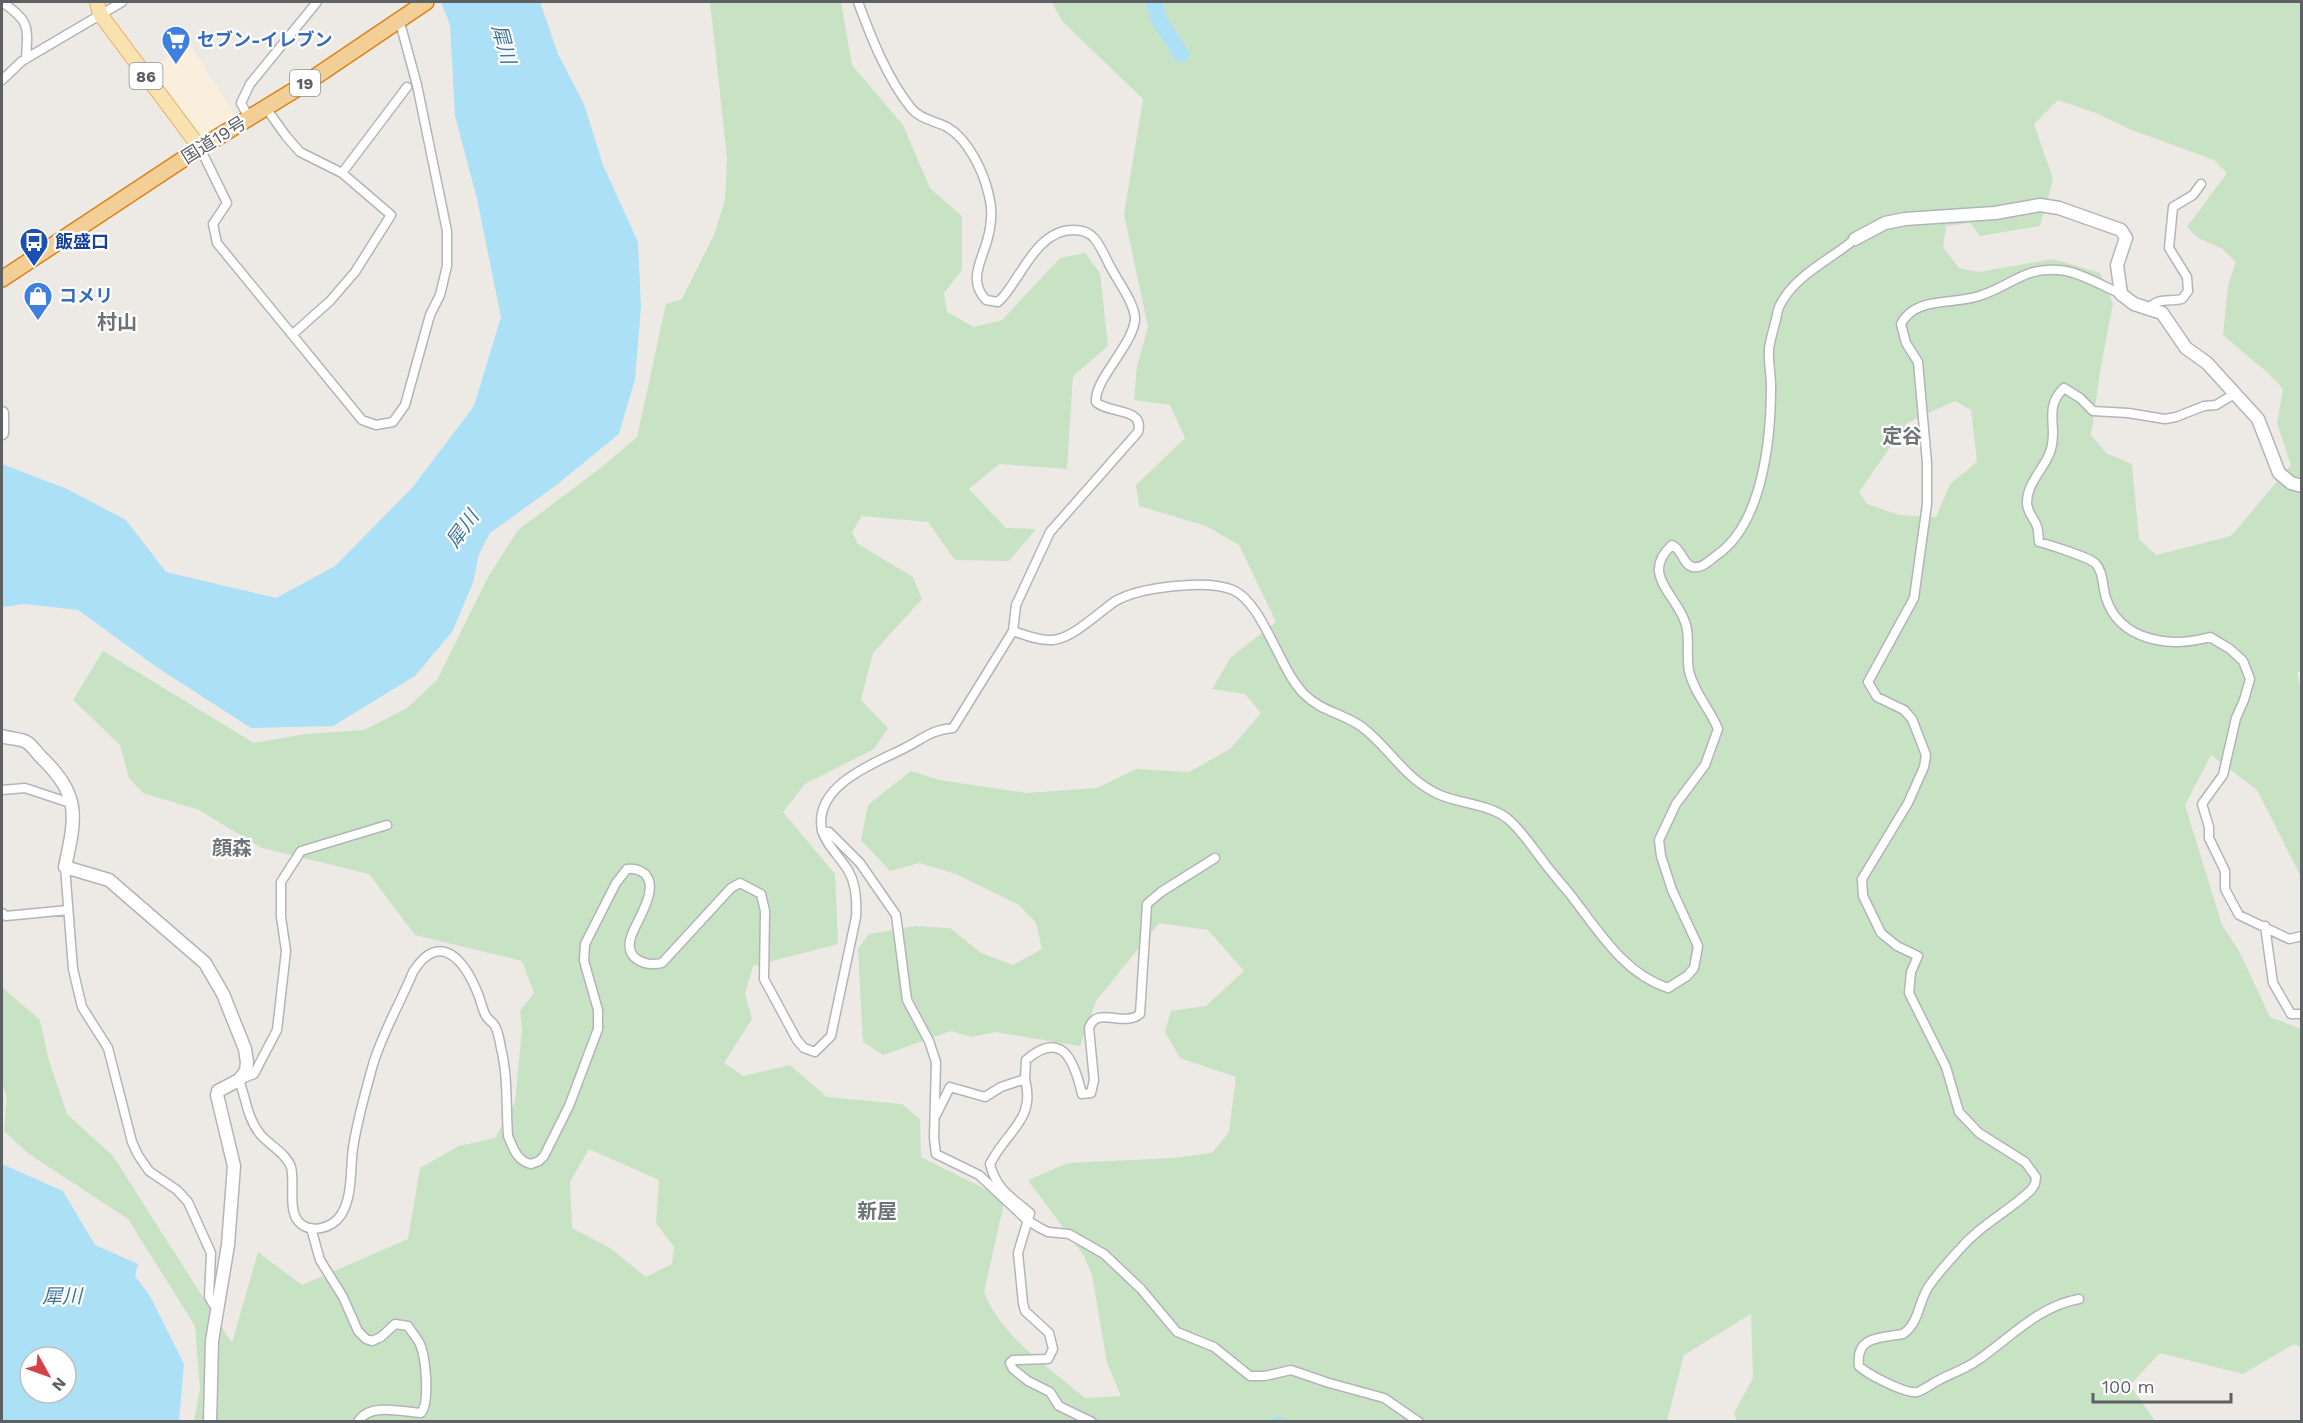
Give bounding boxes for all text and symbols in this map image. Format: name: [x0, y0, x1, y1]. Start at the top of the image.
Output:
water label: 犀川: [487, 22, 521, 68]
supermarket icon: セブン-イレブン: [160, 24, 192, 66]
place label: セブン-イレブン: [197, 29, 333, 50]
road number: 86: [130, 63, 162, 89]
road number: 19: [290, 70, 320, 96]
street label: 国道19号: [178, 112, 250, 168]
bus stop icon: 飯盛口: [18, 226, 50, 268]
place label: 飯盛口: [55, 231, 109, 252]
shop icon: コメリ: [22, 280, 54, 322]
place label: コメリ: [59, 285, 113, 306]
district label: 村山: [97, 310, 137, 334]
district label: 定谷: [1882, 424, 1922, 448]
water label: 犀川: [441, 504, 485, 552]
district label: 顔森: [212, 836, 252, 860]
district label: 新屋: [857, 1199, 897, 1223]
water label: 犀川: [42, 1284, 84, 1308]
north arrow: [18, 1345, 78, 1405]
scale bar: [2093, 1366, 2231, 1404]
text: N: [48, 1374, 70, 1395]
text: 100 m: [2102, 1376, 2155, 1397]

